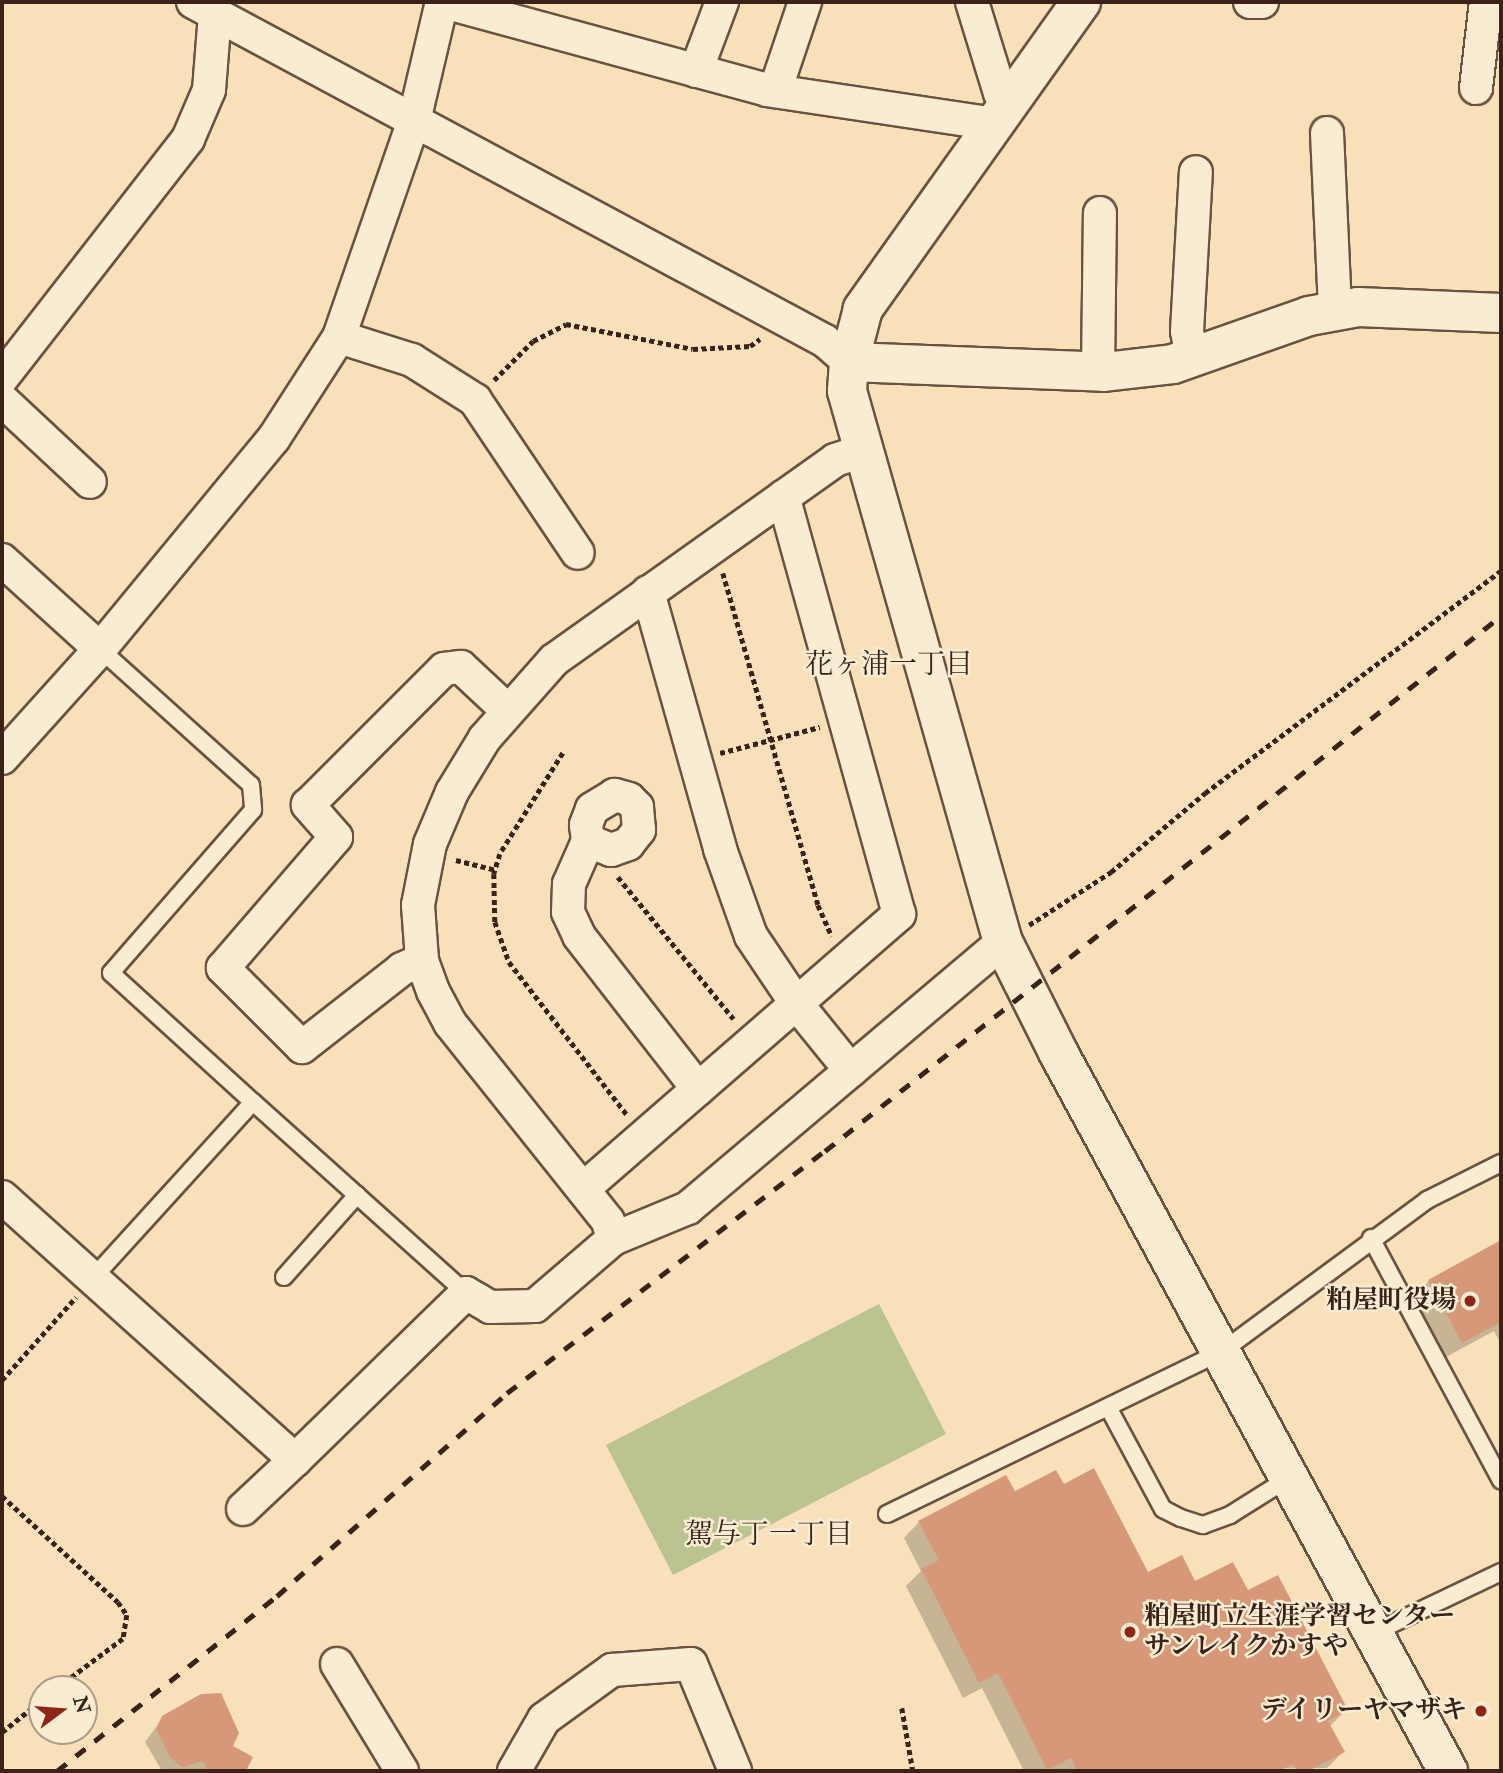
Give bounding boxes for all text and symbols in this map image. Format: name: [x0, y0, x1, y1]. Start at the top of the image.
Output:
district label: 花ヶ浦一丁目: [805, 648, 973, 682]
place label: 粕屋町役場: [1326, 1285, 1456, 1317]
marker: 粕屋町役場: [1462, 1293, 1478, 1309]
district label: 駕与丁一丁目: [685, 1518, 853, 1552]
place label: 粕屋町立生涯学習センター サンレイクかすや: [1144, 1601, 1456, 1662]
marker: 粕屋町立生涯学習センター サンレイクかすや: [1122, 1624, 1138, 1640]
north arrow: [28, 1675, 98, 1745]
text: N: [67, 1693, 95, 1716]
place label: デイリーヤマザキ: [1259, 1695, 1467, 1727]
marker: デイリーヤマザキ: [1473, 1703, 1489, 1719]

